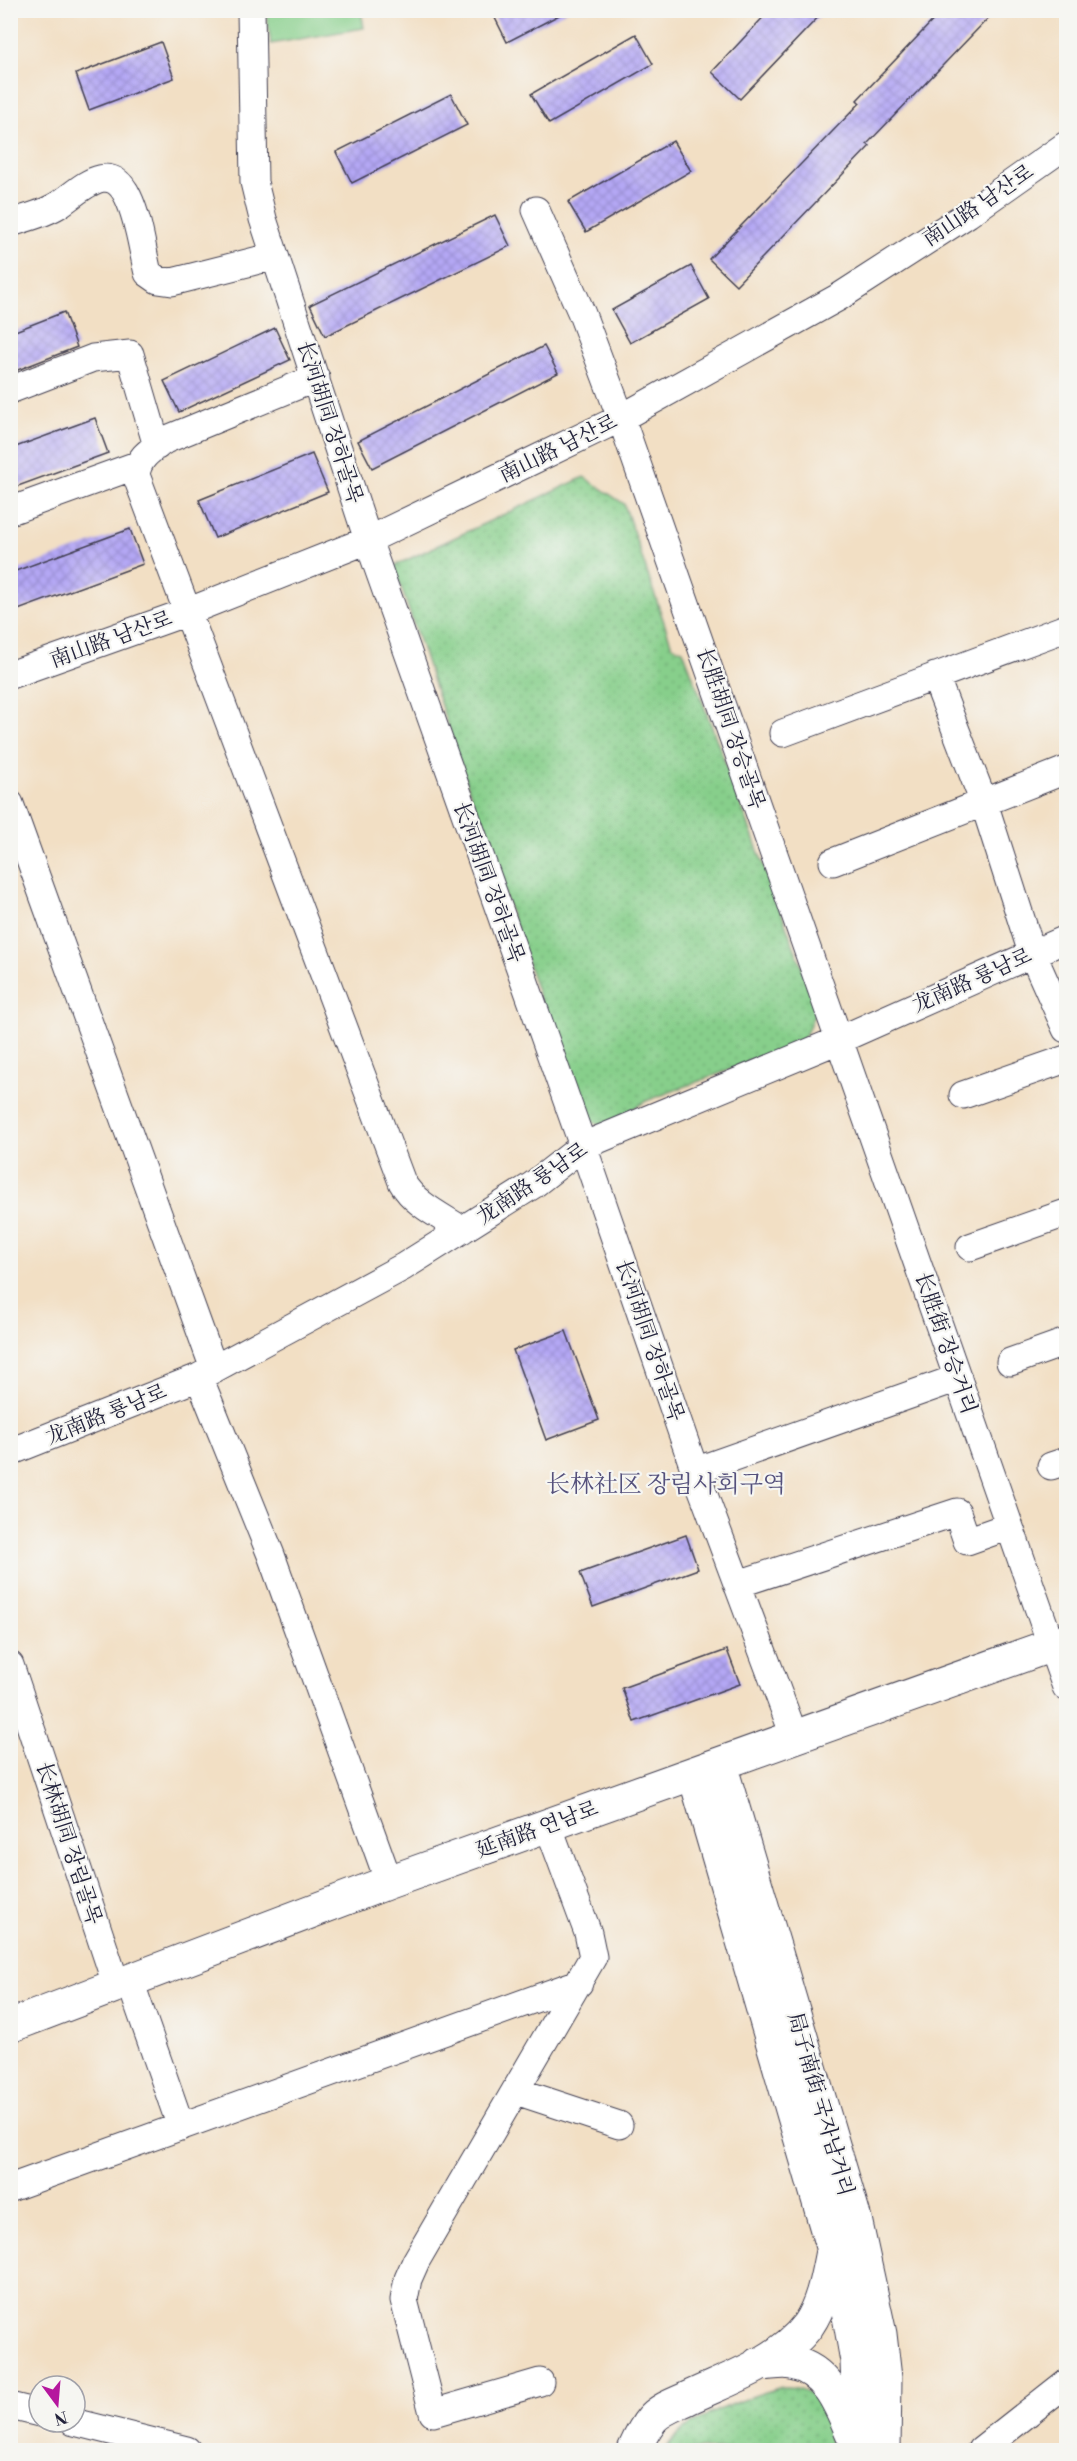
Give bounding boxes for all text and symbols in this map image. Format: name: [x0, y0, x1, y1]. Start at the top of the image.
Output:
street label: 南山路 남산로: [918, 159, 1039, 252]
street label: 长河胡同 장하골목: [290, 338, 368, 507]
street label: 南山路 남산로: [495, 409, 622, 489]
street label: 南山路 남산로: [47, 606, 176, 674]
street label: 长胜胡同 장승골목: [690, 644, 770, 813]
street label: 长河胡同 장하골목: [447, 798, 529, 966]
street label: 龙南路 룡남로: [909, 943, 1036, 1019]
street label: 龙南路 룡남로: [472, 1137, 593, 1230]
street label: 长河胡同 장하골목: [609, 1256, 689, 1425]
street label: 长胜街 장승거리: [909, 1269, 982, 1418]
street label: 龙南路 룡남로: [42, 1379, 171, 1451]
district label: 长林社区 장림사회구역: [546, 1470, 786, 1500]
street label: 长林胡同 장림골목: [29, 1759, 107, 1928]
street label: 延南路 연남로: [473, 1796, 602, 1864]
street label: 局子南街 국자남거리: [781, 2009, 859, 2199]
north arrow: [27, 2374, 87, 2434]
text: N: [52, 2406, 70, 2429]

